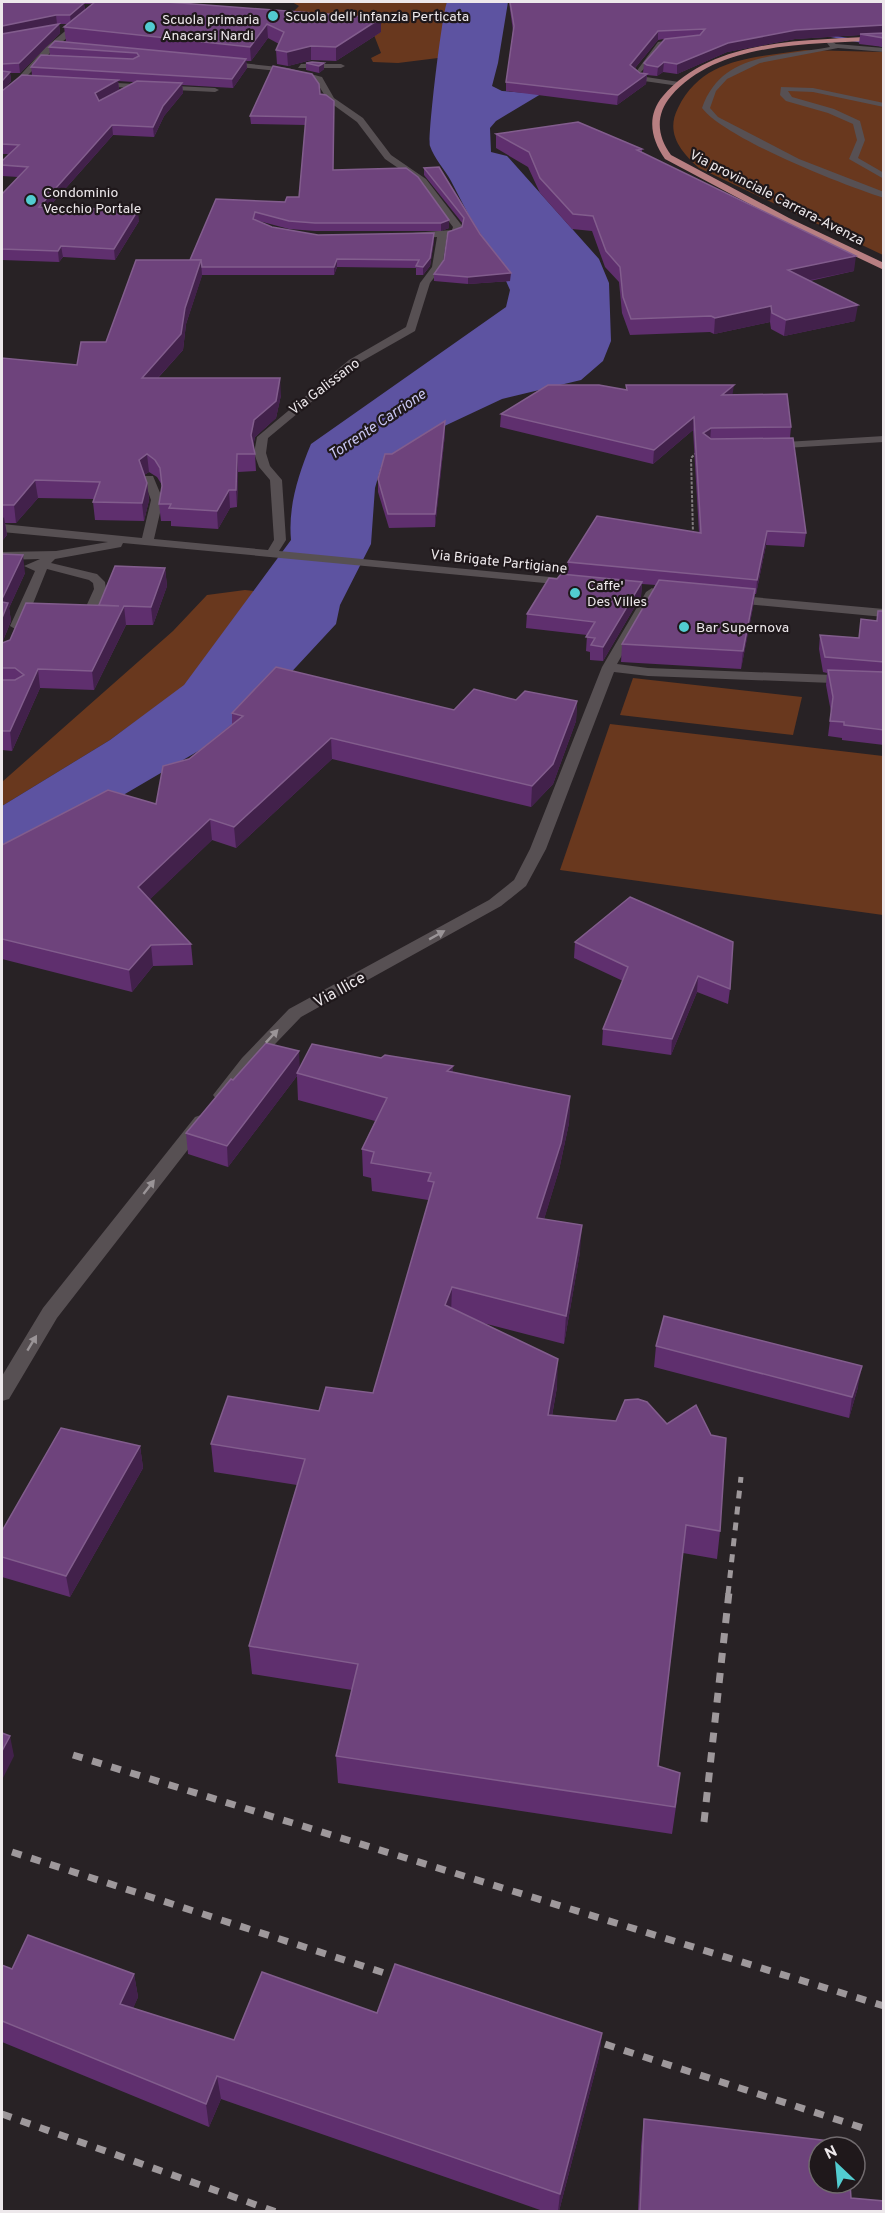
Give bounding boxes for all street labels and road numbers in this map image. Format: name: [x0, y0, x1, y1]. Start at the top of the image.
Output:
street label: Via provinciale Carrara-Avenza: [686, 147, 866, 250]
street label: Via Galissano: [286, 355, 364, 419]
street label: Via Brigate Partigiane: [430, 547, 568, 578]
street label: Via Ilice: [311, 968, 369, 1013]

